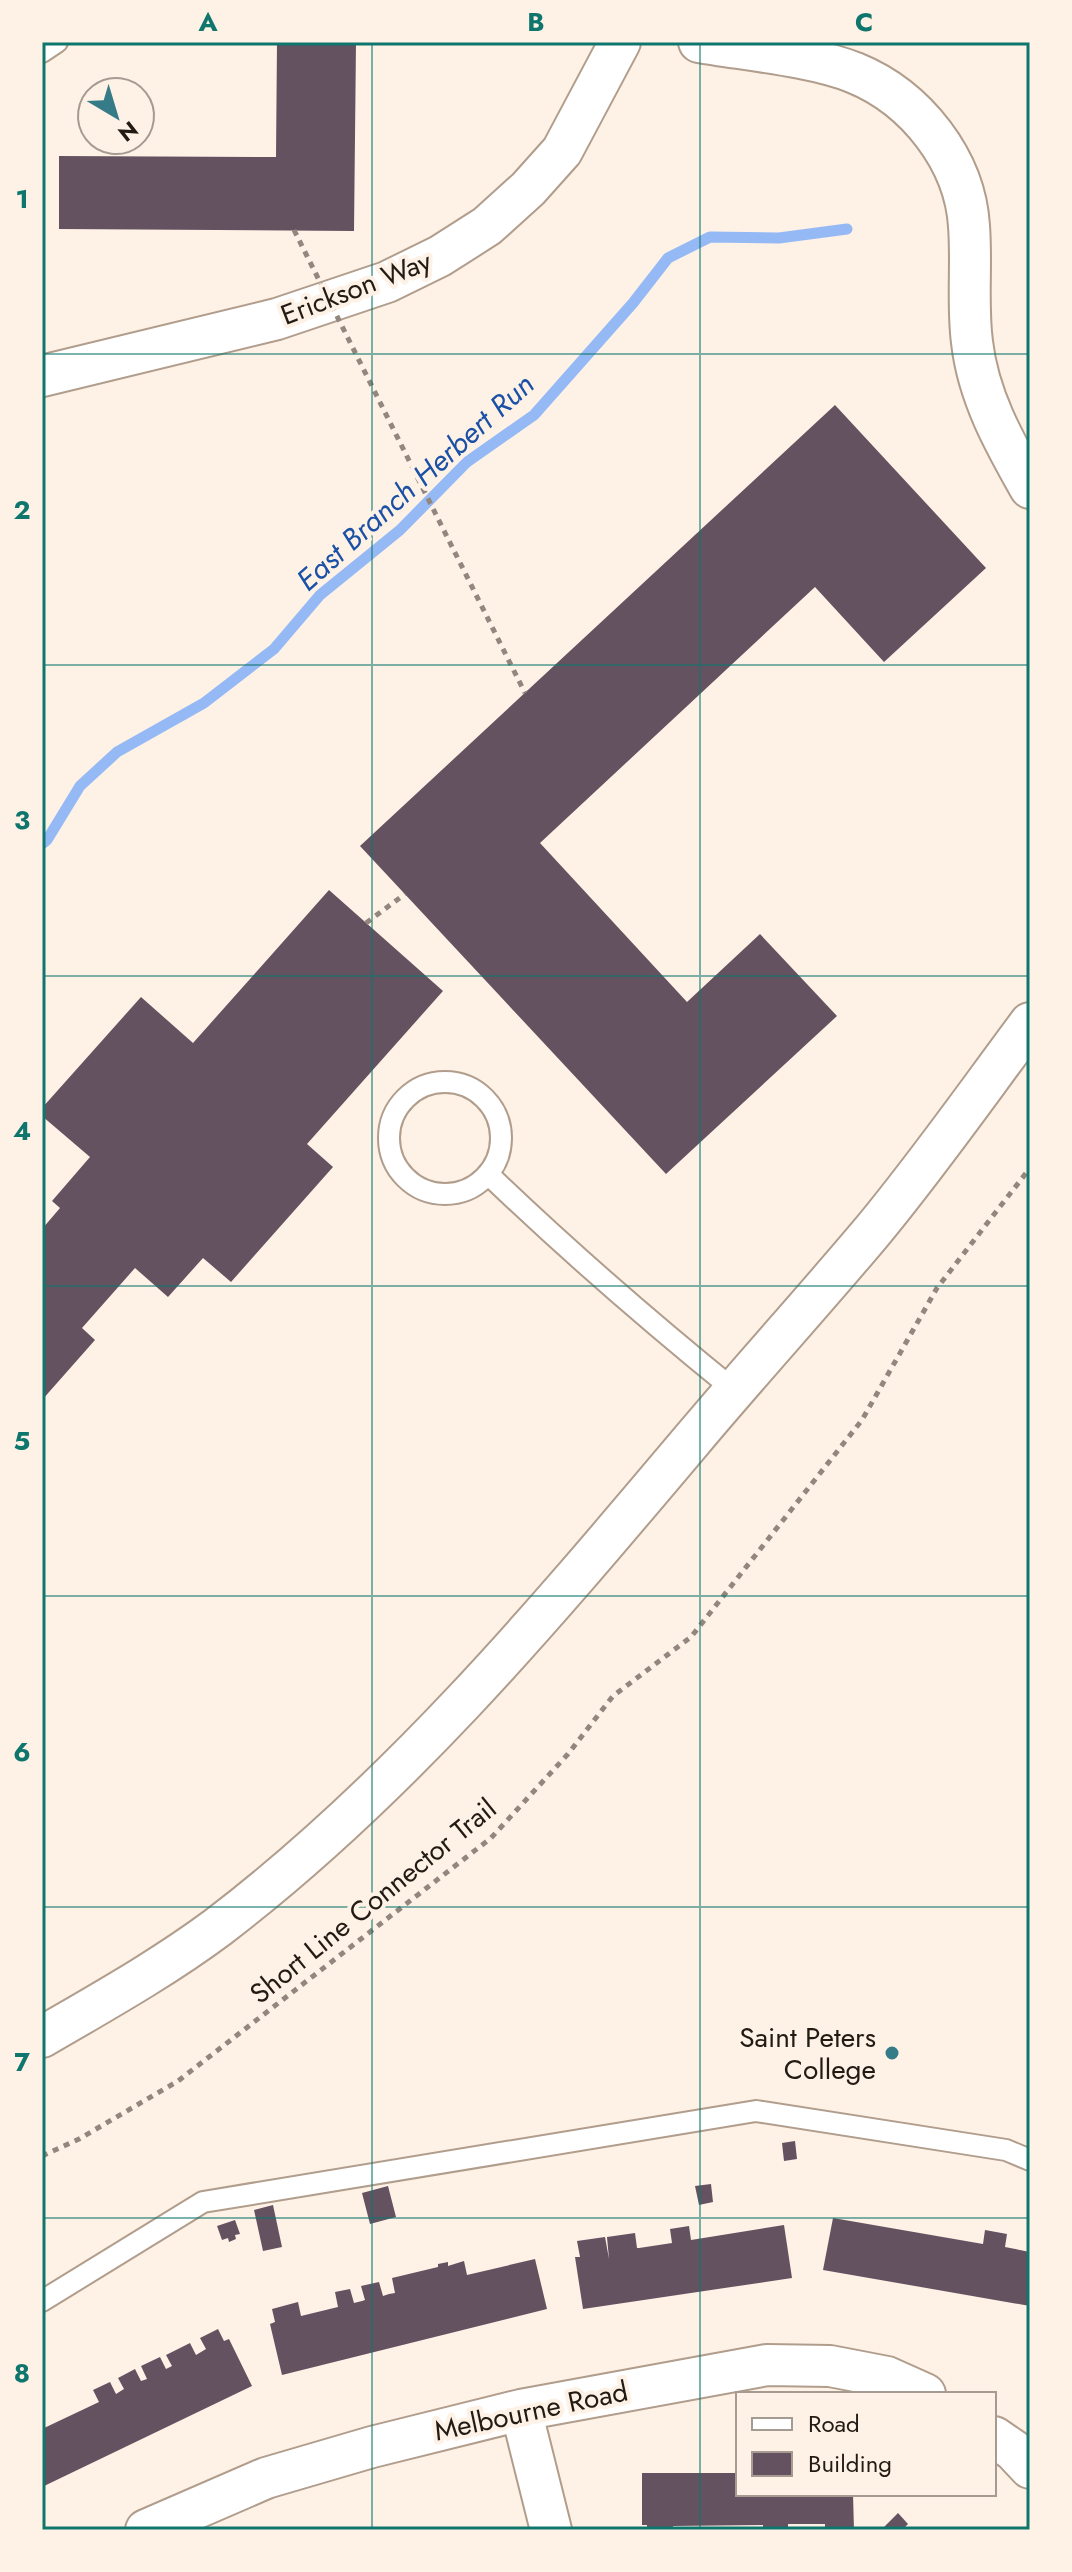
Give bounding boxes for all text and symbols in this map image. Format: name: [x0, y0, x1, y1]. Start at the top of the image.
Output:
text: A: [197, 3, 218, 41]
text: B: [527, 3, 545, 41]
text: C: [855, 3, 873, 41]
north arrow: [76, 76, 156, 156]
text: N: [112, 114, 145, 150]
text: 1: [15, 180, 29, 218]
street label: Erickson Way: [275, 240, 438, 335]
water label: East Branch Herbert Run: [287, 363, 543, 601]
text: 2: [13, 491, 31, 529]
text: 3: [14, 801, 30, 839]
text: 4: [13, 1112, 31, 1150]
text: 5: [14, 1422, 30, 1460]
text: 6: [13, 1733, 31, 1771]
street label: Short Line Connector Trail: [241, 1789, 505, 2013]
place label: Saint Peters College: [739, 2017, 876, 2090]
text: 7: [14, 2043, 30, 2081]
marker: Saint Peters College: [883, 2044, 901, 2062]
text: 8: [14, 2354, 30, 2392]
street label: Melbourne Road: [430, 2370, 632, 2452]
legend: [736, 2392, 996, 2496]
text: Road: [808, 2406, 860, 2441]
text: Building: [808, 2446, 892, 2481]

